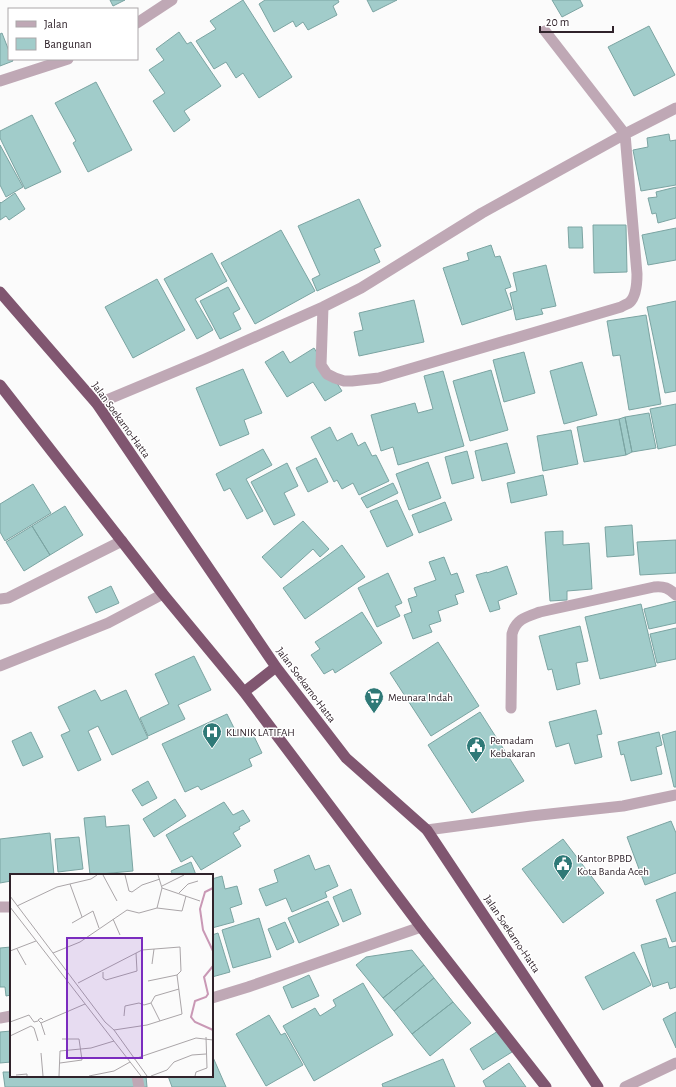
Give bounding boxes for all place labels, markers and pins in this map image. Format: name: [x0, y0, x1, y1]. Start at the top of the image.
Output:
supermarket icon: Meunara Indah: [363, 686, 385, 714]
place label: Meunara Indah: [388, 692, 453, 703]
hospital icon: KLINIK LATIFAH: [201, 721, 223, 749]
place label: KLINIK LATIFAH: [226, 727, 295, 738]
public building icon: Pemadam Kebakaran: [465, 735, 487, 763]
place label: Pemadam Kebakaran: [490, 735, 535, 759]
public building icon: Kantor BPBD Kota Banda Aceh: [552, 853, 574, 881]
place label: Kantor BPBD Kota Banda Aceh: [577, 853, 649, 877]

